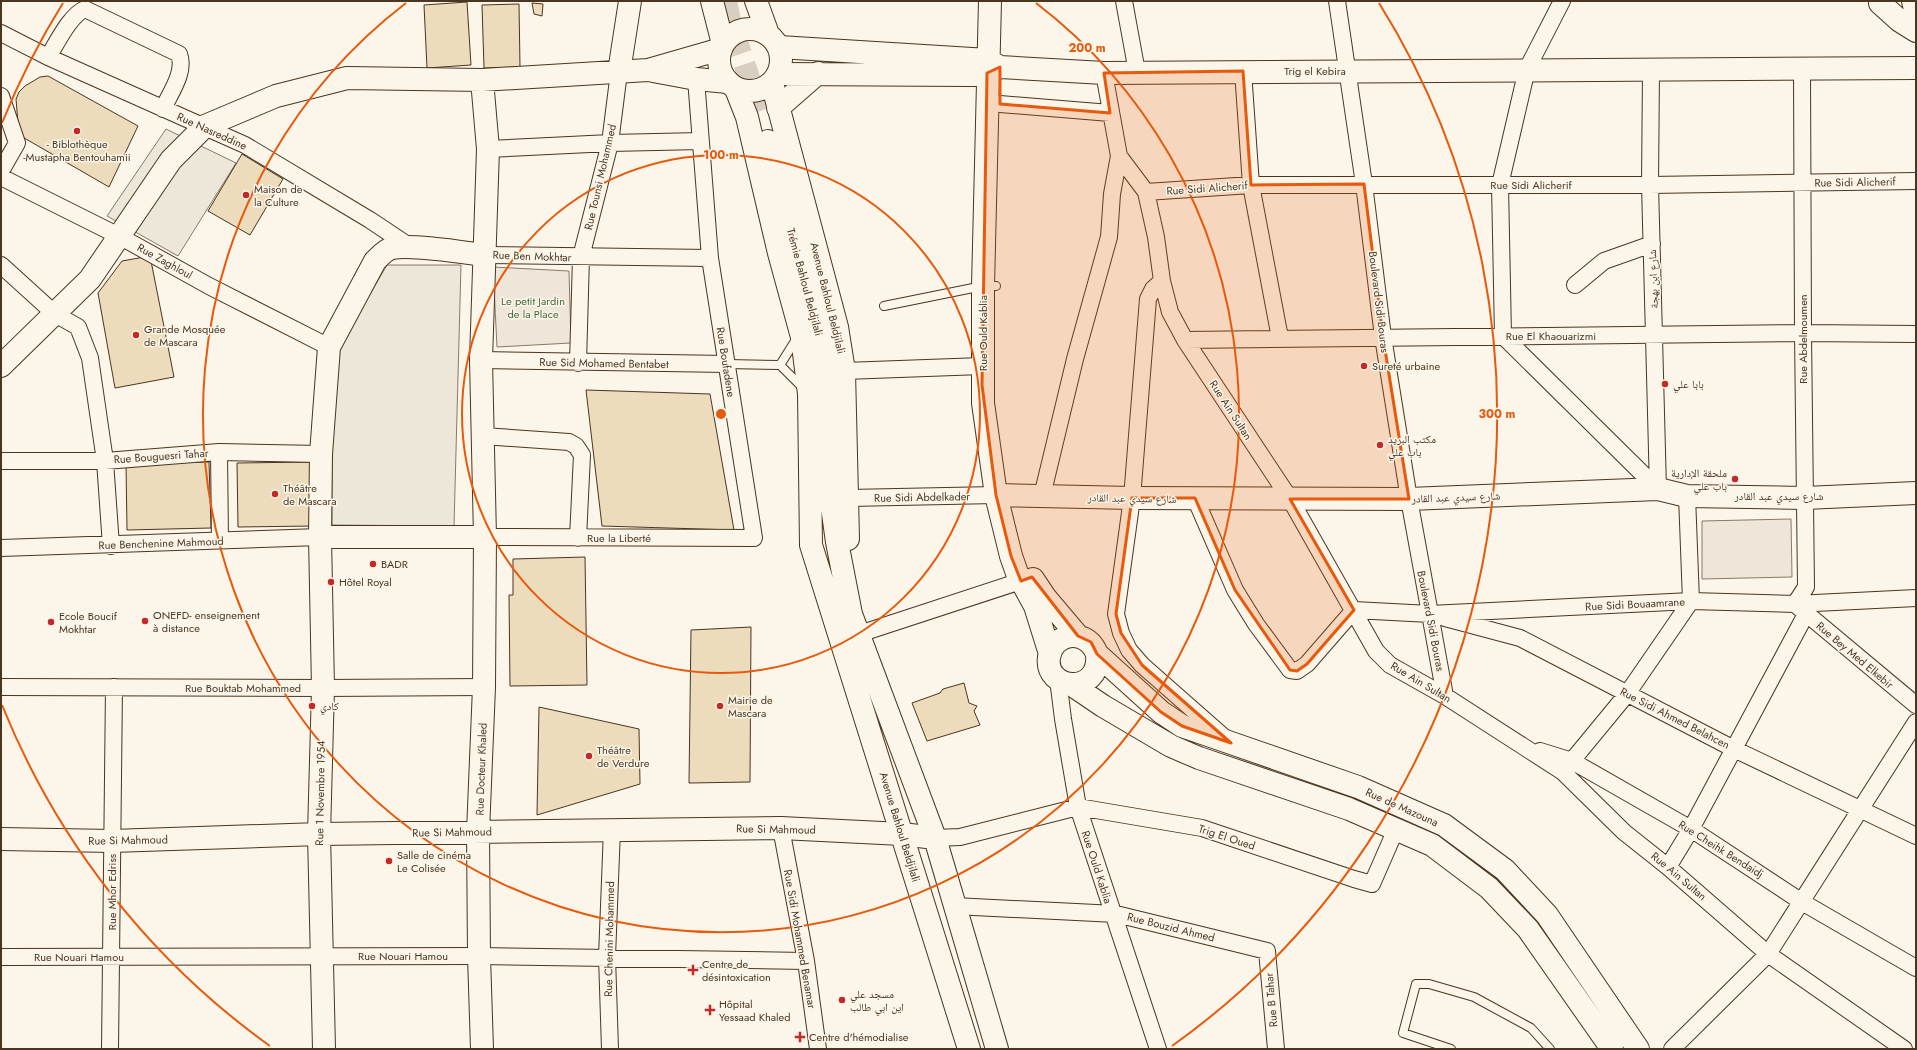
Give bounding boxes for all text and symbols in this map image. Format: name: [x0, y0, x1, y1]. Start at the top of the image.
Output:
text: 200 m: [1068, 39, 1106, 57]
street label: Trig el Kebira: [1284, 63, 1346, 79]
street label: Rue Nasreddine: [174, 108, 250, 154]
street label: Rue Tounsi Mohammed: [580, 123, 620, 231]
marker: - Biblothèque -Mustapha Bentouhamii: [72, 126, 82, 136]
place label: - Biblothèque -Mustapha Bentouhamii: [23, 136, 131, 165]
text: 100 m: [703, 146, 739, 164]
street label: Rue Sidi Alicherif: [1814, 173, 1897, 191]
street label: Rue Sidi Alicherif: [1166, 177, 1249, 199]
street label: Rue Sidi Alicherif: [1490, 177, 1573, 193]
place label: Maison de la Culture: [254, 181, 303, 210]
marker: Maison de la Culture: [241, 190, 251, 200]
street label: Trémie Bahloul Beldjilali: [783, 226, 827, 338]
street label: Rue Zaghloul: [134, 239, 196, 283]
street label: Avenue Bahloul Beldjilali: [806, 241, 850, 356]
street label: Rue Ben Mokhtar: [492, 247, 572, 265]
street label: شارع ابن بهجة: [1644, 249, 1662, 309]
street label: Boulevard Sidi Bouras: [1365, 250, 1393, 354]
park label: Le petit Jardin de la Place: [501, 293, 565, 322]
street label: Rue Abdelmoumen: [1795, 294, 1811, 384]
street label: Rue Ould Kablia: [975, 295, 991, 371]
place label: Grande Mosquée de Mascara: [144, 321, 226, 350]
street label: Rue Boufadene: [713, 326, 739, 398]
street label: Rue El Khaouarizmi: [1506, 328, 1596, 344]
marker: Grande Mosquée de Mascara: [131, 330, 141, 340]
street label: Rue Sid Mohamed Bentabet: [539, 354, 669, 372]
place label: Sureté urbaine: [1372, 358, 1440, 374]
marker: Sureté urbaine: [1359, 361, 1369, 371]
place label: بابا علي: [1673, 376, 1704, 393]
street label: Rue Ain Sultan: [1206, 377, 1256, 443]
marker: بابا علي: [1660, 379, 1670, 389]
text: 300 m: [1479, 405, 1516, 423]
centre of rings: [714, 407, 728, 421]
place label: مكتب البريد باب علي: [1388, 431, 1436, 461]
marker: مكتب البريد باب علي: [1375, 440, 1385, 450]
street label: Rue Bouguesri Tahar: [113, 445, 209, 467]
place label: ملحقة الإدارية باب علي: [1671, 465, 1727, 495]
marker: ملحقة الإدارية باب علي: [1730, 474, 1740, 484]
place label: Théâtre de Mascara: [283, 480, 336, 509]
street label: شارع سيدي عبد القادر: [1410, 487, 1501, 507]
street label: Rue Sidi Abdelkader: [874, 488, 970, 506]
street label: شارع سيدي عبد القادر: [1734, 488, 1823, 505]
marker: Théâtre de Mascara: [270, 489, 280, 499]
street label: شارع سيدي عبد القادر: [1086, 489, 1177, 508]
street label: Rue la Liberté: [587, 530, 651, 546]
street label: Rue Benchenine Mahmoud: [98, 533, 224, 553]
place label: BADR: [381, 556, 409, 572]
marker: BADR: [368, 559, 378, 569]
street label: Boulevard Sidi Bouras: [1413, 569, 1449, 673]
place label: Hôtel Royal: [339, 574, 392, 590]
marker: Hôtel Royal: [326, 577, 336, 587]
street label: Rue Sidi Bouaamrane: [1585, 593, 1686, 615]
place label: ONEFD- enseignement à distance: [153, 607, 260, 636]
place label: Ecole Boucif Mokhtar: [59, 608, 118, 637]
marker: ONEFD- enseignement à distance: [140, 616, 150, 626]
marker: Ecole Boucif Mokhtar: [46, 617, 56, 627]
street label: Rue Bey Med Elkebir: [1813, 618, 1897, 692]
street label: Rue Ain Sultan: [1388, 658, 1454, 706]
street label: Rue Bouktab Mohammed: [185, 680, 301, 696]
street label: Rue Sidi Ahmed Belahcen: [1617, 683, 1733, 753]
place label: Mairie de Mascara: [728, 692, 773, 721]
place label: كادي: [320, 698, 339, 715]
marker: كادي: [307, 701, 317, 711]
marker: Mairie de Mascara: [715, 701, 725, 711]
street label: Rue Docteur Khaled: [471, 722, 491, 816]
street label: Rue 1 Novembre 1954: [311, 740, 329, 846]
place label: Théâtre de Verdure: [597, 742, 650, 771]
marker: Théâtre de Verdure: [584, 751, 594, 761]
street label: Avenue Bahloul Beldjilali: [876, 770, 924, 884]
street label: Rue de Mazouna: [1363, 784, 1441, 830]
street label: Rue Cheihk Bendaidj: [1675, 816, 1767, 882]
street label: Rue Si Mahmoud: [736, 820, 816, 838]
street label: Trig El Oued: [1197, 820, 1257, 854]
street label: Rue Si Mahmoud: [412, 823, 492, 841]
street label: Rue Ould Kablia: [1078, 828, 1116, 906]
street label: Rue Si Mahmoud: [88, 831, 168, 849]
place label: Salle de cinéma Le Colisée: [397, 847, 471, 876]
street label: Rue Ain Sultan: [1648, 848, 1710, 904]
street label: Rue Mhor Edriss: [104, 853, 120, 930]
marker: Salle de cinéma Le Colisée: [384, 856, 394, 866]
street label: Rue Sidi Mohammed Benamar: [780, 868, 820, 1010]
street label: Rue Chenini Mohammed: [600, 881, 618, 997]
street label: Rue Bouzid Ahmed: [1125, 908, 1217, 946]
street label: Rue Nouari Hamou: [358, 948, 448, 964]
street label: Rue Nouari Hamou: [34, 949, 124, 965]
place label: Centre de désintoxication: [702, 956, 771, 985]
marker: Centre de désintoxication: [687, 964, 699, 976]
street label: Rue B Tahar: [1261, 972, 1281, 1028]
place label: مسجد علي اين ابي طالب: [850, 986, 904, 1016]
marker: مسجد علي اين ابي طالب: [837, 995, 847, 1005]
place label: Hôpital Yessaad Khaled: [719, 996, 791, 1025]
marker: Hôpital Yessaad Khaled: [704, 1004, 716, 1016]
place label: Centre d'hémodialise: [809, 1029, 909, 1045]
marker: Centre d'hémodialise: [794, 1031, 806, 1043]

